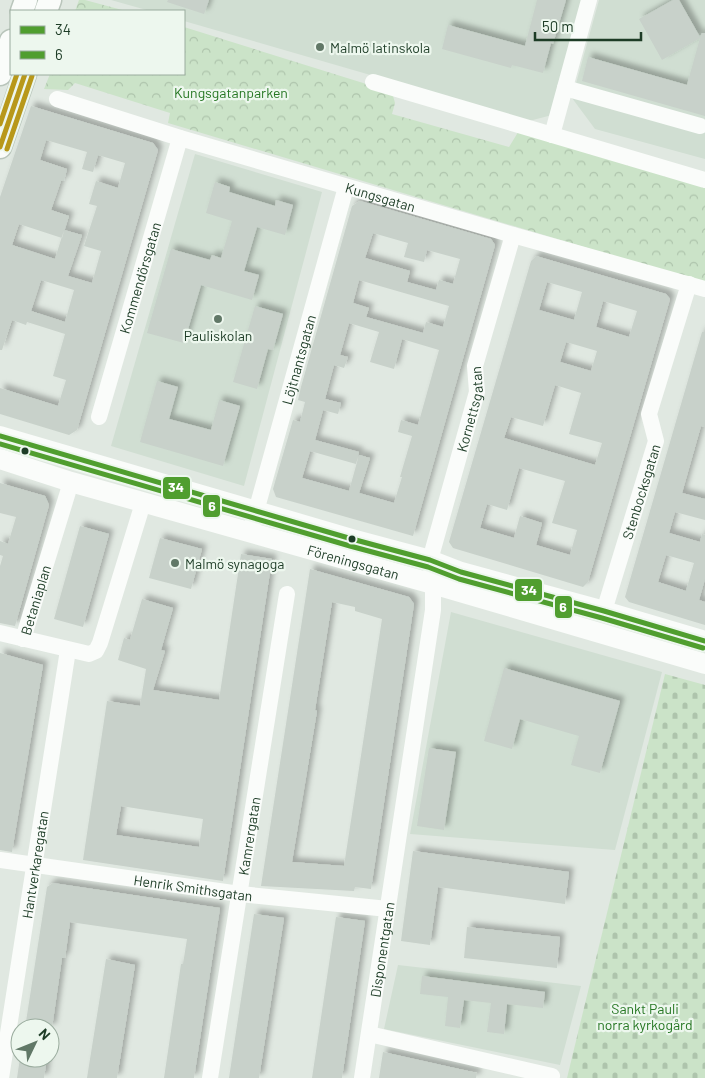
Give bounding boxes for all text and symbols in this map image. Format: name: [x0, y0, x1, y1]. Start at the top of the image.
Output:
legend: [10, 10, 185, 75]
scale bar: [535, 10, 641, 42]
text: 50 m: [542, 17, 574, 35]
text: 34: [55, 20, 71, 38]
place label: Malmö latinskola: [330, 39, 430, 56]
marker: Malmö latinskola: [314, 41, 326, 53]
text: 6: [55, 45, 63, 63]
park label: Kungsgatanparken: [174, 84, 288, 101]
street label: Kungsgatan: [344, 178, 418, 215]
street label: Kommendörsgatan: [115, 220, 164, 336]
marker: Pauliskolan: [212, 313, 224, 325]
street label: Löjtnantsgatan: [278, 313, 319, 406]
place label: Pauliskolan: [184, 327, 252, 344]
street label: Kornettsgatan: [452, 366, 486, 454]
street label: Stenbocksgatan: [618, 442, 663, 541]
unlabelled marker: [20, 446, 30, 456]
line badge: 34: [162, 476, 191, 500]
text: 34: [168, 478, 184, 495]
line badge: 6: [202, 494, 221, 518]
text: 6: [208, 497, 216, 514]
unlabelled marker: [347, 534, 357, 544]
street label: Föreningsgatan: [306, 541, 401, 583]
place label: Malmö synagoga: [185, 555, 284, 572]
marker: Malmö synagoga: [169, 557, 181, 569]
street label: Betaniaplan: [16, 563, 54, 637]
line badge: 34: [514, 578, 543, 602]
text: 34: [521, 581, 537, 598]
line badge: 6: [554, 595, 573, 619]
text: 6: [559, 598, 567, 615]
street label: Kamrergatan: [234, 796, 263, 876]
street label: Hantverkaregatan: [18, 809, 51, 920]
street label: Henrik Smithsgatan: [133, 871, 253, 904]
street label: Disponentgatan: [366, 901, 397, 998]
park label: Sankt Pauli norra kyrkogård: [597, 1000, 693, 1033]
north arrow: [10, 1018, 60, 1068]
text: N: [35, 1025, 54, 1043]

